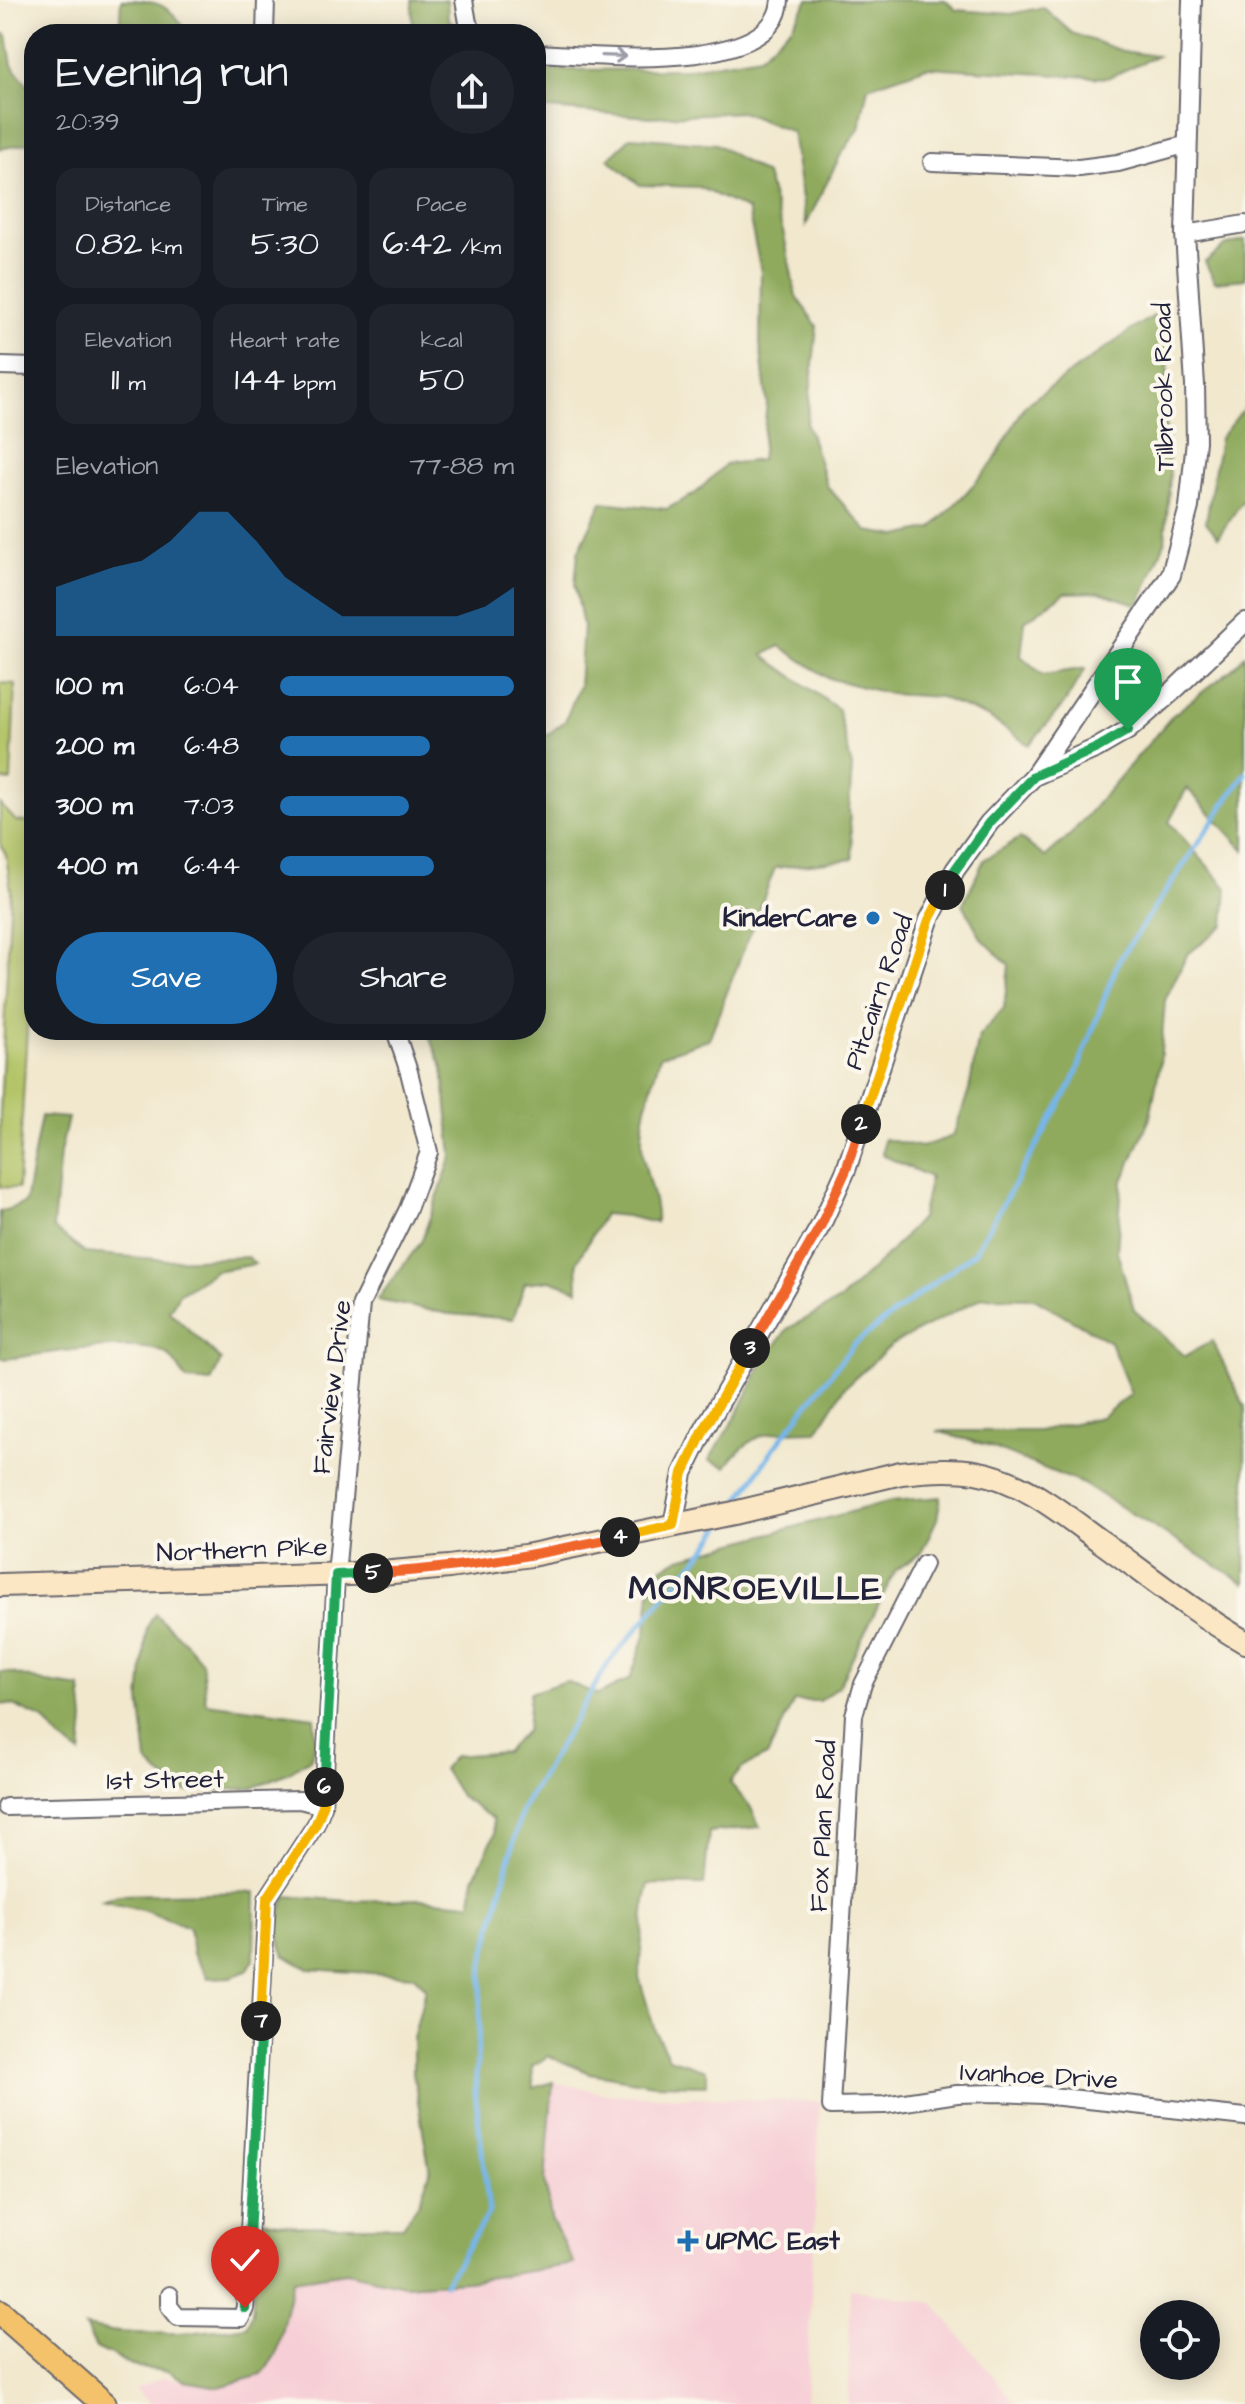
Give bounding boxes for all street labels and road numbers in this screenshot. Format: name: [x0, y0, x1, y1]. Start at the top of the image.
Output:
street label: Tilbrook Road: [1145, 302, 1183, 472]
street label: Pitcairn Road: [836, 909, 922, 1075]
street label: Fairview Drive: [303, 1298, 361, 1476]
street label: Northern Pike: [156, 1529, 328, 1571]
street label: Fox Plan Road: [801, 1739, 845, 1913]
street label: 1st Street: [106, 1761, 225, 1799]
street label: Ivanhoe Drive: [959, 2054, 1119, 2098]

